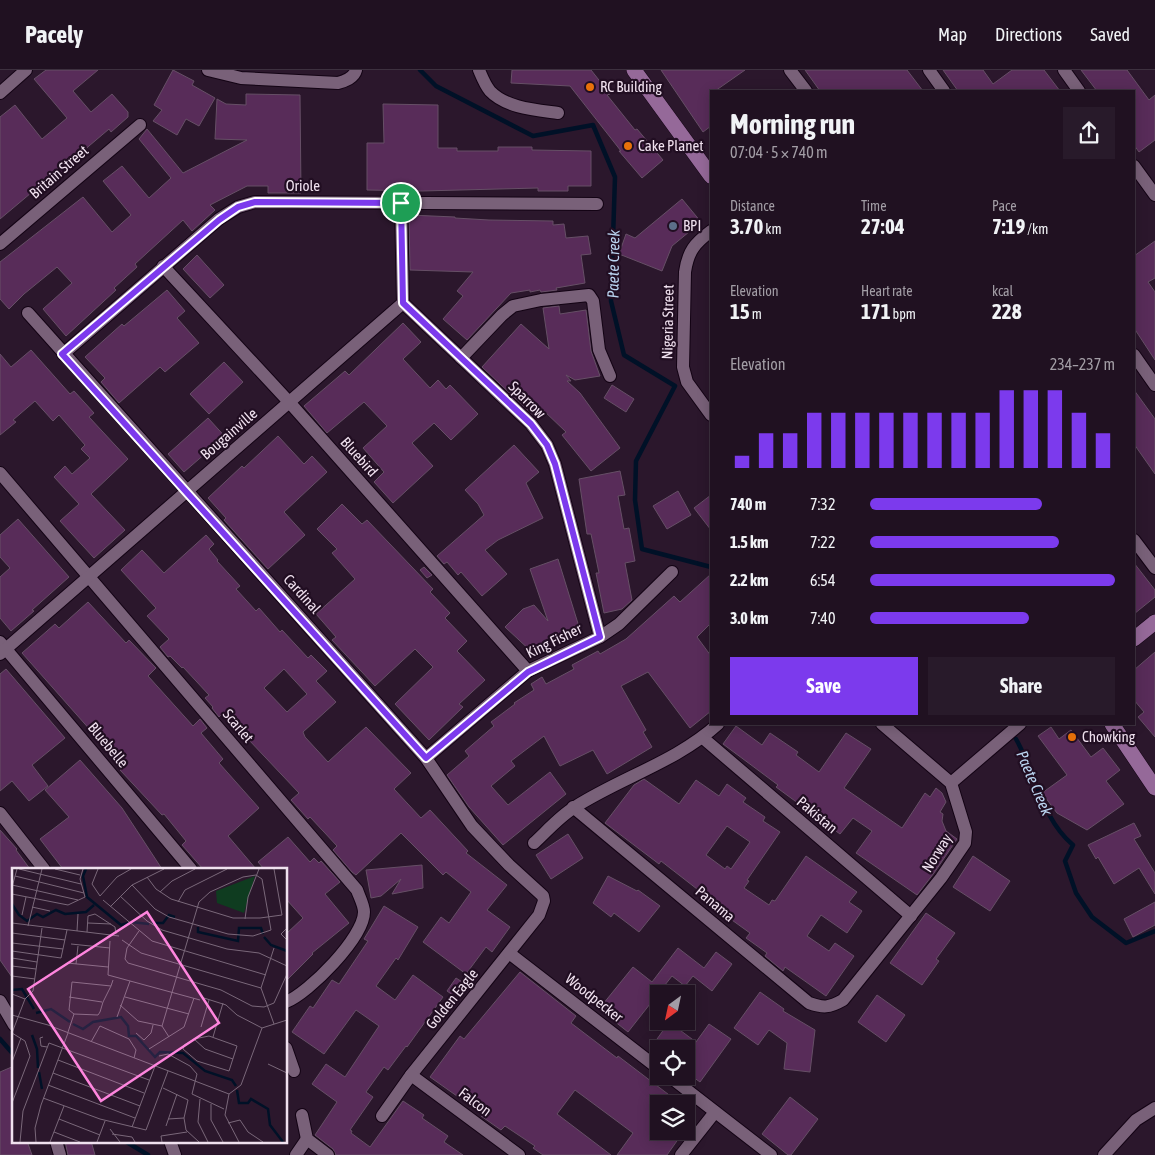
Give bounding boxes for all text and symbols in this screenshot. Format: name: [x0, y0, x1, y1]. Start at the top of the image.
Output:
text: Pacely: [25, 21, 83, 48]
text: Map: [938, 24, 967, 45]
text: Directions: [995, 24, 1062, 45]
text: Saved: [1090, 24, 1130, 45]
place label: RC Building: [600, 78, 663, 95]
marker: RC Building: [584, 81, 596, 93]
button: share: [1063, 107, 1115, 159]
text: Morning run: [730, 108, 855, 140]
place label: Cake Planet: [638, 137, 704, 154]
marker: Cake Planet: [622, 140, 634, 152]
street label: Britain Street: [26, 142, 91, 202]
text: 07:04 · 5 × 740 m: [730, 143, 828, 161]
street label: Oriole: [286, 177, 320, 194]
pin: [380, 182, 422, 224]
icon: arrive: [387, 189, 415, 217]
text: Distance: [730, 198, 775, 214]
text: Time: [861, 198, 887, 214]
text: Pace: [992, 198, 1017, 214]
text: 3.70: [730, 214, 763, 238]
text: 27:04: [861, 214, 905, 238]
text: 7:19: [992, 214, 1025, 238]
place label: BPI: [683, 217, 701, 234]
marker: BPI: [667, 220, 679, 232]
text: km: [763, 221, 782, 237]
text: /km: [1025, 221, 1048, 237]
water label: Paete Creek: [603, 228, 623, 299]
text: Elevation: [730, 283, 779, 299]
text: Heart rate: [861, 283, 913, 299]
text: kcal: [992, 283, 1013, 299]
street label: Nigeria Street: [658, 284, 677, 360]
text: 15: [730, 299, 750, 323]
text: 171: [861, 299, 891, 323]
text: 228: [992, 299, 1022, 323]
text: m: [750, 306, 762, 322]
text: bpm: [891, 306, 916, 322]
text: Elevation: [730, 355, 785, 373]
text: 234–237 m: [1050, 355, 1115, 373]
street label: Sparrow: [505, 378, 549, 422]
street label: Bougainville: [197, 404, 261, 463]
street label: Bluebird: [337, 433, 381, 480]
text: 740 m: [730, 495, 766, 513]
text: 7:32: [810, 495, 835, 513]
text: 1.5 km: [730, 533, 769, 551]
text: 7:22: [810, 533, 835, 551]
street label: Cardinal: [280, 571, 324, 617]
text: 2.2 km: [730, 571, 769, 589]
text: 6:54: [810, 571, 835, 589]
text: 3.0 km: [730, 609, 769, 627]
text: 7:40: [810, 609, 835, 627]
street label: King Fisher: [523, 620, 585, 661]
button: Save: [730, 657, 918, 715]
button: Share: [928, 657, 1115, 715]
street label: Scarlet: [220, 706, 257, 746]
street label: Bluebelle: [85, 719, 132, 771]
place label: Chowking: [1082, 728, 1136, 745]
marker: Chowking: [1066, 731, 1078, 743]
water label: Paete Creek: [1013, 748, 1057, 819]
street label: Pakistan: [794, 793, 841, 836]
street label: Norway: [918, 830, 955, 875]
inset map: [12, 868, 288, 1142]
street label: Panama: [692, 882, 738, 925]
street label: Golden Eagle: [422, 965, 481, 1032]
street label: Woodpecker: [562, 970, 627, 1026]
north arrow: [650, 985, 695, 1030]
map controls: [650, 985, 695, 1140]
button: locate: [650, 1040, 695, 1085]
street label: Falcon: [456, 1084, 495, 1119]
button: layers: [650, 1095, 695, 1140]

